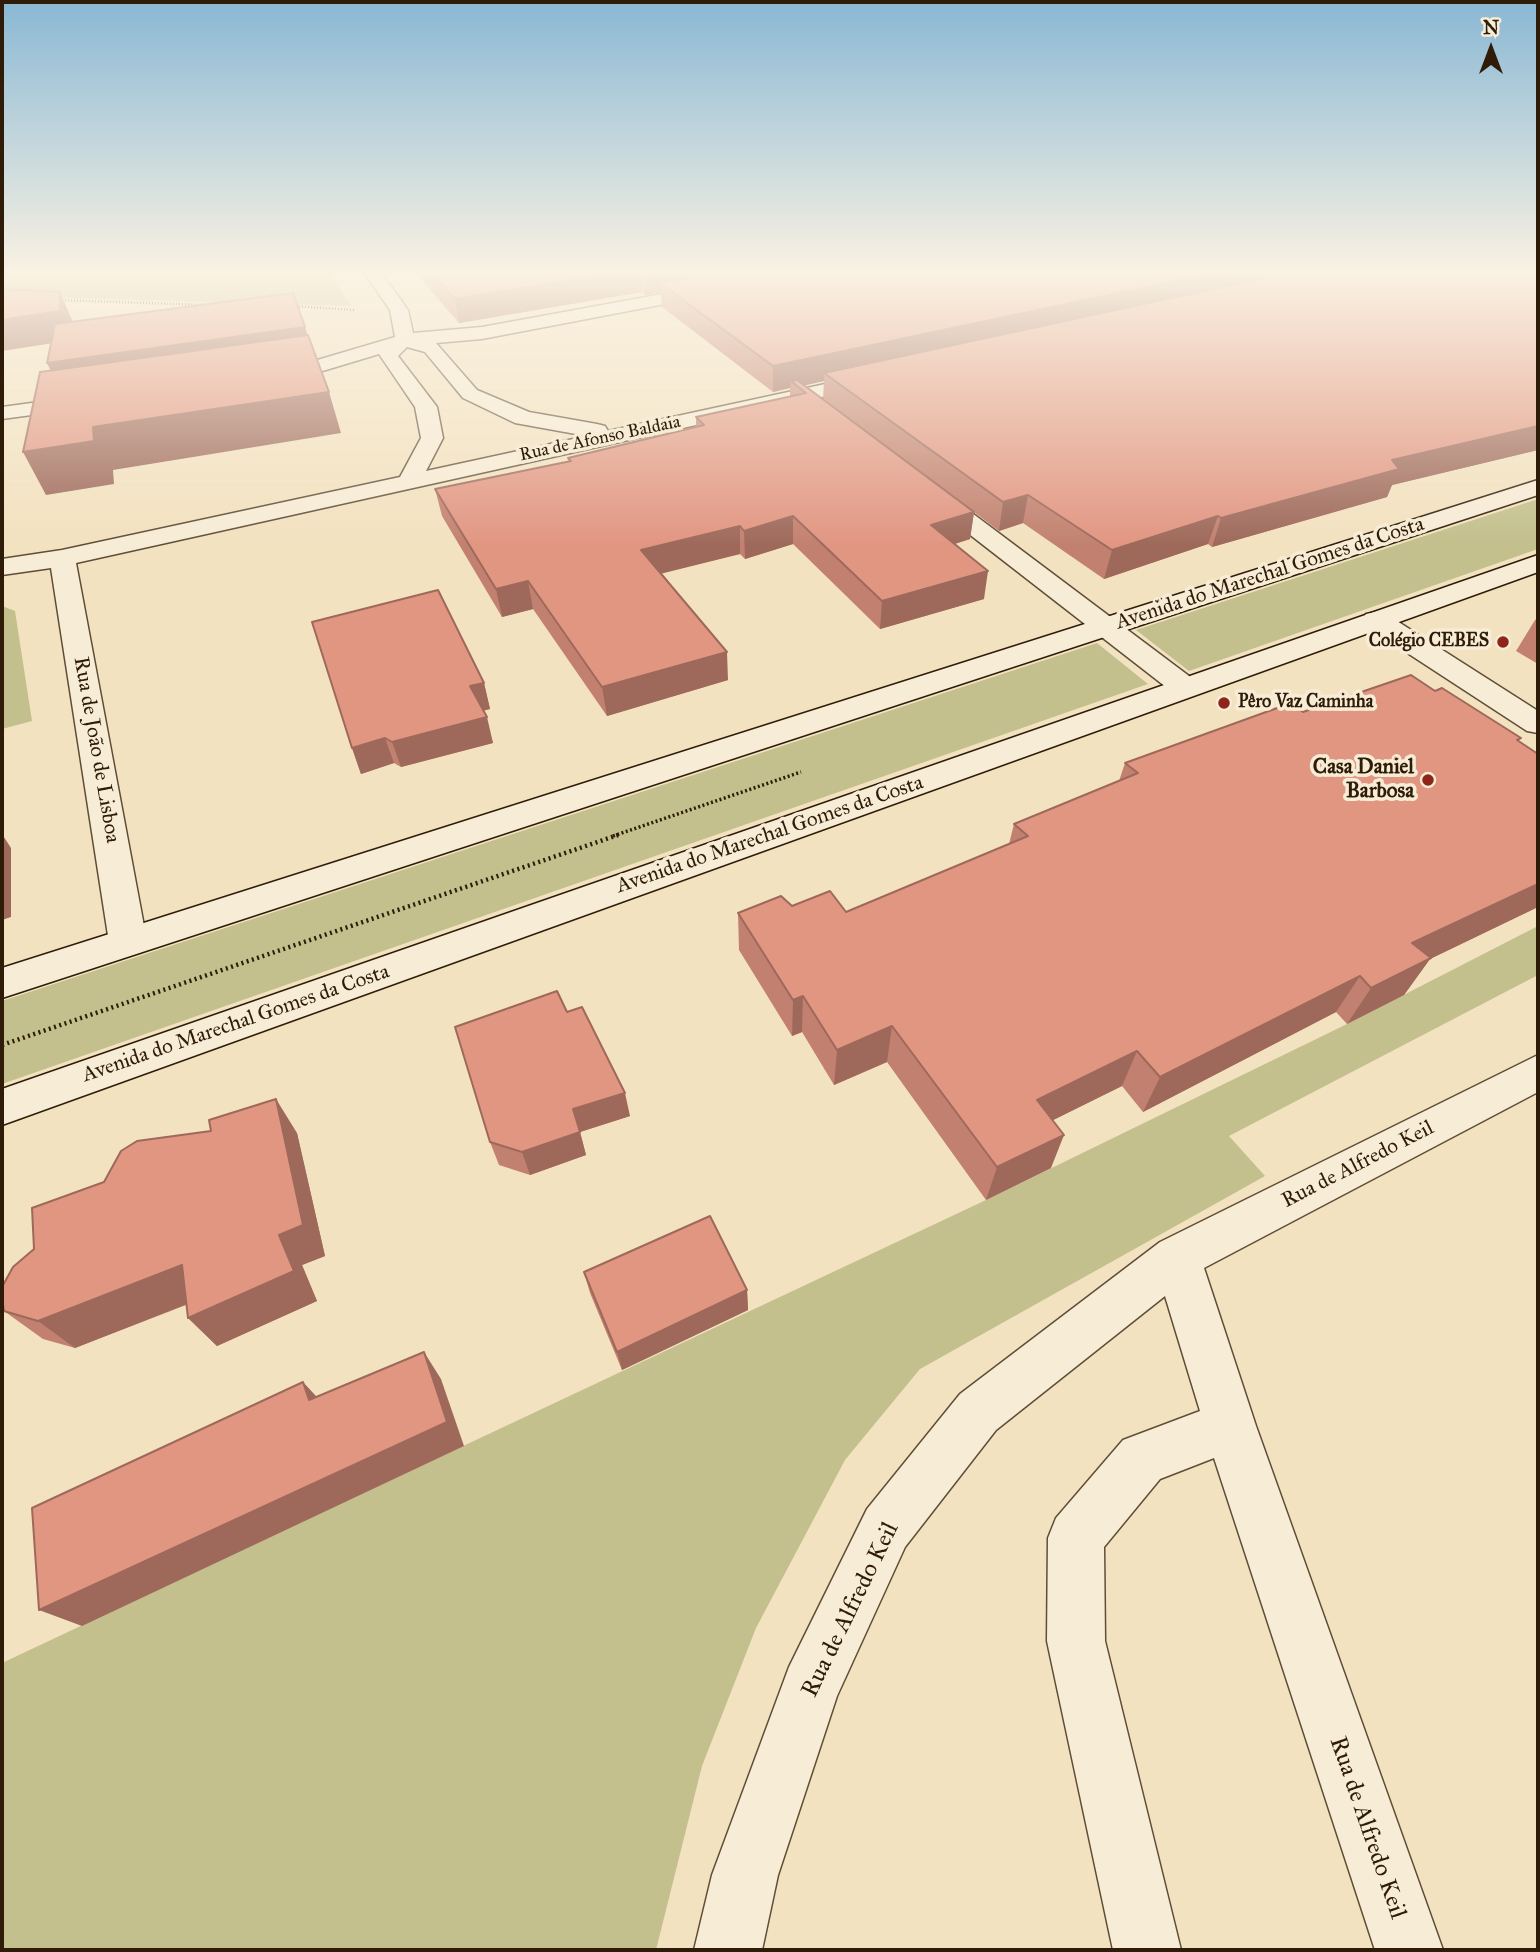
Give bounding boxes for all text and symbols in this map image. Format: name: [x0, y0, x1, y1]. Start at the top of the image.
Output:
north arrow: [1456, 14, 1526, 84]
text: N: [1483, 16, 1499, 39]
street label: Rua de Afonso Baldaia: [517, 411, 683, 467]
street label: Avenida do Marechal Gomes da Costa: [1113, 512, 1427, 636]
place label: Colégio CEBES: [1369, 631, 1489, 653]
marker: Colégio CEBES: [1495, 634, 1511, 650]
street label: Rua de João de Lisboa: [67, 655, 125, 845]
place label: Pêro Vaz Caminha: [1238, 692, 1373, 714]
marker: Pêro Vaz Caminha: [1216, 695, 1232, 711]
place label: Casa Daniel Barbosa: [1313, 755, 1414, 805]
street label: Avenida do Marechal Gomes da Costa: [613, 771, 927, 899]
marker: Casa Daniel Barbosa: [1420, 772, 1436, 788]
street label: Avenida do Marechal Gomes da Costa: [79, 960, 393, 1088]
street label: Rua de Alfredo Keil: [1278, 1116, 1438, 1214]
street label: Rua de Alfredo Keil: [796, 1518, 906, 1702]
street label: Rua de Alfredo Keil: [1322, 1733, 1412, 1923]

